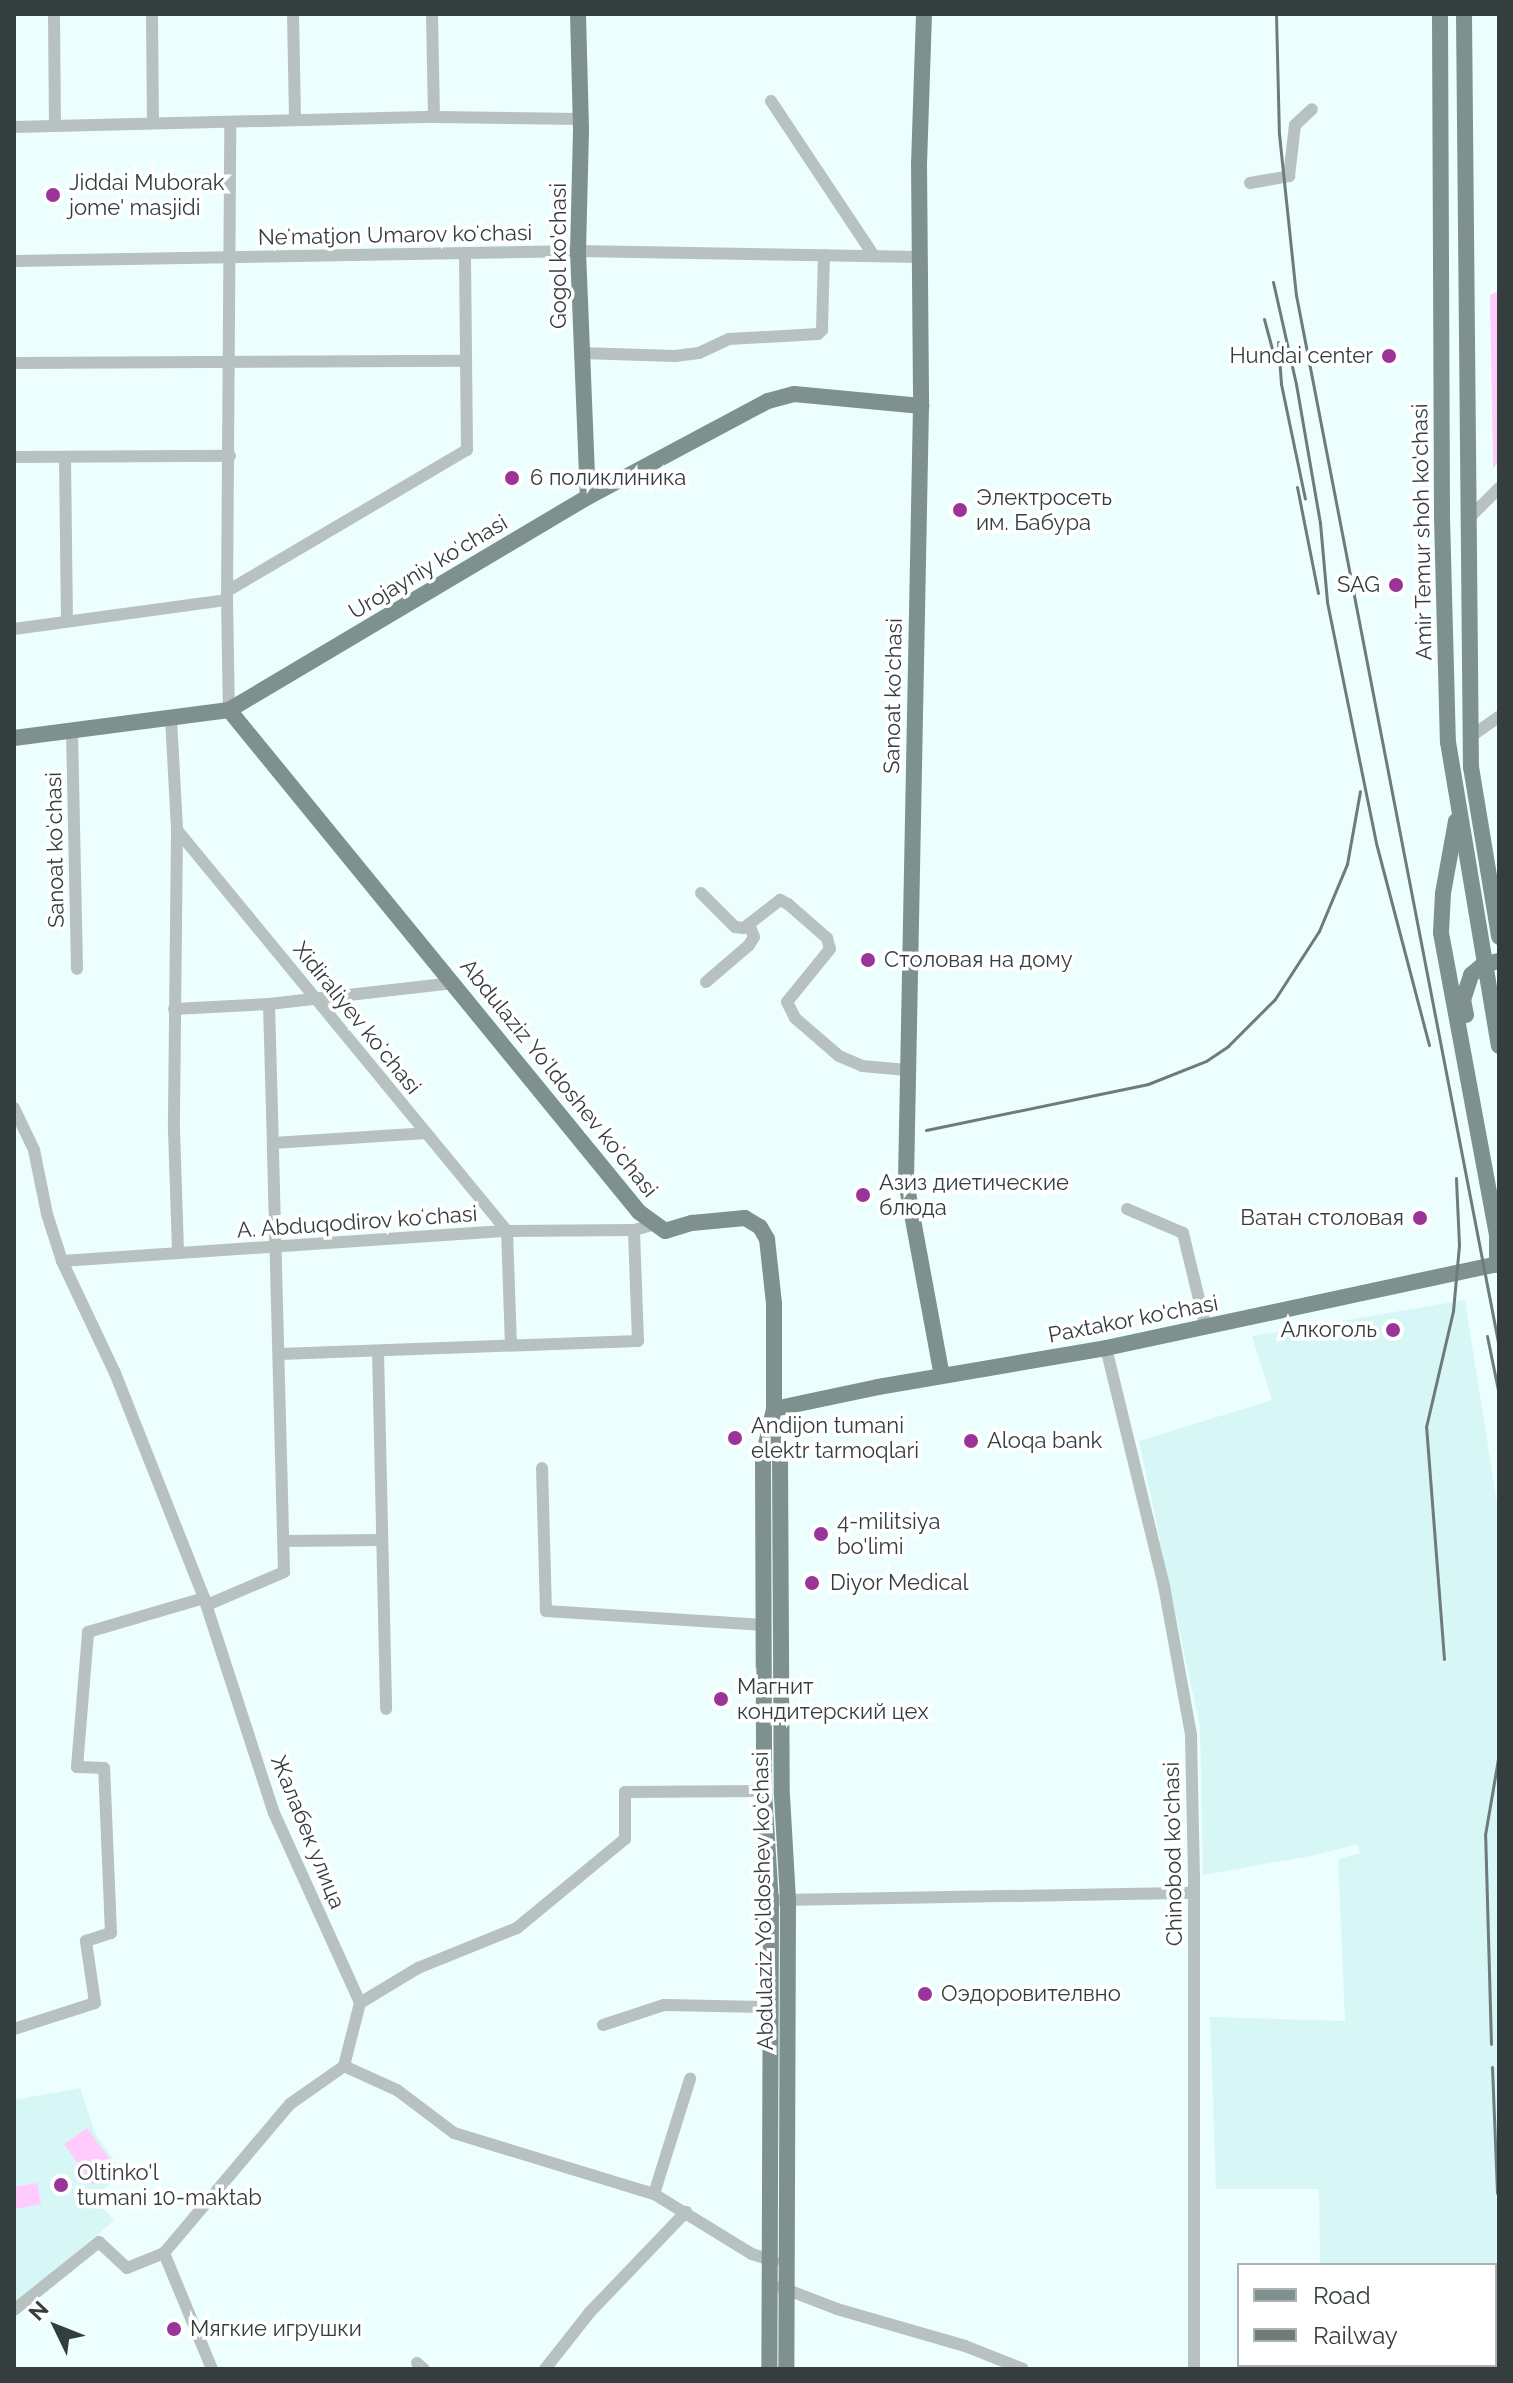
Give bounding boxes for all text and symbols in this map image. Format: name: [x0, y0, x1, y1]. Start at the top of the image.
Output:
place label: Jiddai Muborak jome' masjidi: [69, 169, 224, 220]
street label: Gogol ko'chasi: [546, 183, 572, 329]
marker: Jiddai Muborak jome' masjidi: [44, 186, 62, 204]
street label: Neʻmatjon Umarov koʻchasi: [257, 219, 533, 251]
place label: Hundai center: [1229, 343, 1373, 369]
marker: Hundai center: [1380, 347, 1398, 365]
street label: Amir Temur shoh ko'chasi: [1407, 403, 1437, 661]
place label: 6 поликлиника: [530, 465, 686, 491]
marker: 6 поликлиника: [501, 467, 523, 489]
place label: Электросеть им. Бабура: [976, 484, 1112, 536]
marker: Электросеть им. Бабура: [951, 501, 969, 519]
street label: Urоjayniy koʻchasi: [344, 509, 512, 625]
place label: SAG: [1337, 572, 1380, 598]
marker: SAG: [1387, 576, 1405, 594]
street label: Sanoat ko'chasi: [878, 618, 908, 774]
street label: Sanoat koʻchasi: [40, 772, 70, 928]
street label: Xidiraliyev koʻchasi: [287, 936, 427, 1100]
place label: Столовая на дому: [884, 947, 1073, 973]
marker: Столовая на дому: [859, 951, 877, 969]
street label: Abdulaziz Yoʻldoshev koʻchasi: [454, 953, 664, 1203]
place label: Азиз диетические блюда: [879, 1169, 1069, 1220]
marker: Азиз диетические блюда: [854, 1186, 872, 1204]
street label: A. Abduqodirov koʻchasi: [235, 1200, 479, 1244]
place label: Ватан столовая: [1240, 1205, 1404, 1231]
marker: Ватан столовая: [1411, 1209, 1429, 1227]
street label: Paxtakor ko'chasi: [1045, 1290, 1221, 1348]
place label: Алкоголь: [1280, 1317, 1377, 1343]
marker: Алкоголь: [1384, 1321, 1402, 1339]
place label: Andijon tumani elektr tarmoqlari: [751, 1412, 920, 1464]
place label: Aloqa bank: [987, 1428, 1102, 1454]
marker: Andijon tumani elektr tarmoqlari: [726, 1429, 744, 1447]
marker: Aloqa bank: [962, 1432, 980, 1450]
place label: 4-militsiya bo'limi: [837, 1508, 940, 1560]
marker: 4-militsiya bo'limi: [812, 1525, 830, 1543]
place label: Diyor Medical: [830, 1570, 969, 1596]
marker: Diyor Medical: [801, 1572, 823, 1594]
place label: Магнит кондитерский цех: [737, 1673, 929, 1724]
marker: Магнит кондитерский цех: [712, 1690, 730, 1708]
street label: Жалабек улица: [265, 1751, 351, 1913]
street label: Abdulaziz Yoʻldoshev koʻchasi: [747, 1751, 779, 2051]
street label: Chinobod ko'chasi: [1158, 1762, 1188, 1946]
place label: Оэдоровителвно: [941, 1981, 1121, 2007]
marker: Оэдоровителвно: [916, 1985, 934, 2003]
place label: Oltinko'l tumani 10-maktab: [77, 2159, 262, 2210]
marker: Oltinko'l tumani 10-maktab: [52, 2176, 70, 2194]
legend: [1237, 2263, 1497, 2367]
text: Road: [1313, 2281, 1371, 2310]
north arrow: [16, 2287, 96, 2367]
text: N: [23, 2296, 54, 2326]
place label: Мягкие игрушки: [190, 2316, 362, 2342]
marker: Мягкие игрушки: [165, 2320, 183, 2338]
text: Railway: [1313, 2321, 1398, 2350]

